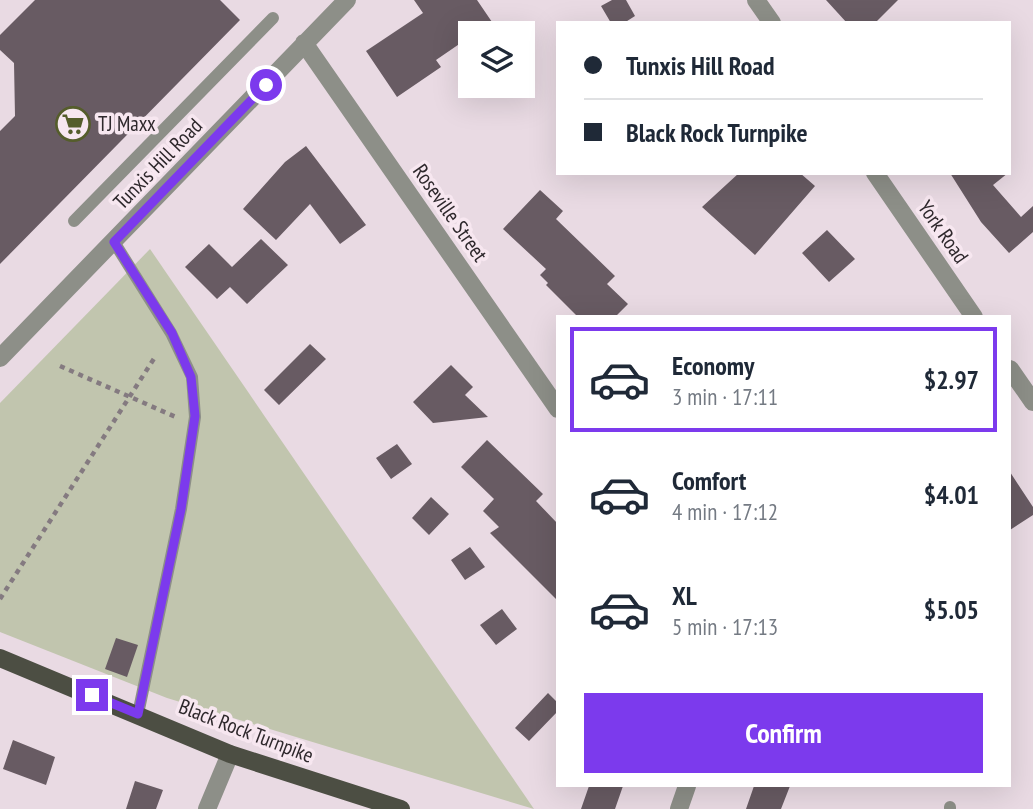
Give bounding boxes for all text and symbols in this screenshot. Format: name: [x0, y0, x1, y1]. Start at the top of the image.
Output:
map controls: [458, 21, 535, 98]
button: layers: [458, 21, 535, 98]
text: Tunxis Hill Road: [626, 49, 775, 82]
route start: [250, 69, 282, 101]
supermarket icon: TJ Maxx: [54, 105, 92, 143]
place label: TJ Maxx: [98, 110, 156, 137]
street label: Tunxis Hill Road: [107, 112, 208, 215]
text: Black Rock Turnpike: [626, 116, 808, 149]
street label: Roseville Street: [407, 159, 494, 267]
street label: York Road: [912, 195, 975, 268]
icon: car: [588, 348, 651, 411]
text: Economy: [672, 349, 754, 382]
text: $2.97: [924, 363, 979, 396]
text: 3 min · 17:11: [672, 382, 778, 411]
icon: car: [588, 463, 651, 526]
text: Comfort: [672, 464, 746, 497]
text: $4.01: [924, 478, 979, 511]
text: 4 min · 17:12: [672, 497, 778, 526]
icon: car: [588, 578, 651, 641]
text: XL: [672, 579, 697, 612]
text: $5.05: [924, 593, 979, 626]
text: 5 min · 17:13: [672, 612, 778, 641]
route end: [76, 679, 108, 711]
street label: Black Rock Turnpike: [175, 692, 317, 769]
button: Confirm: [584, 693, 983, 773]

